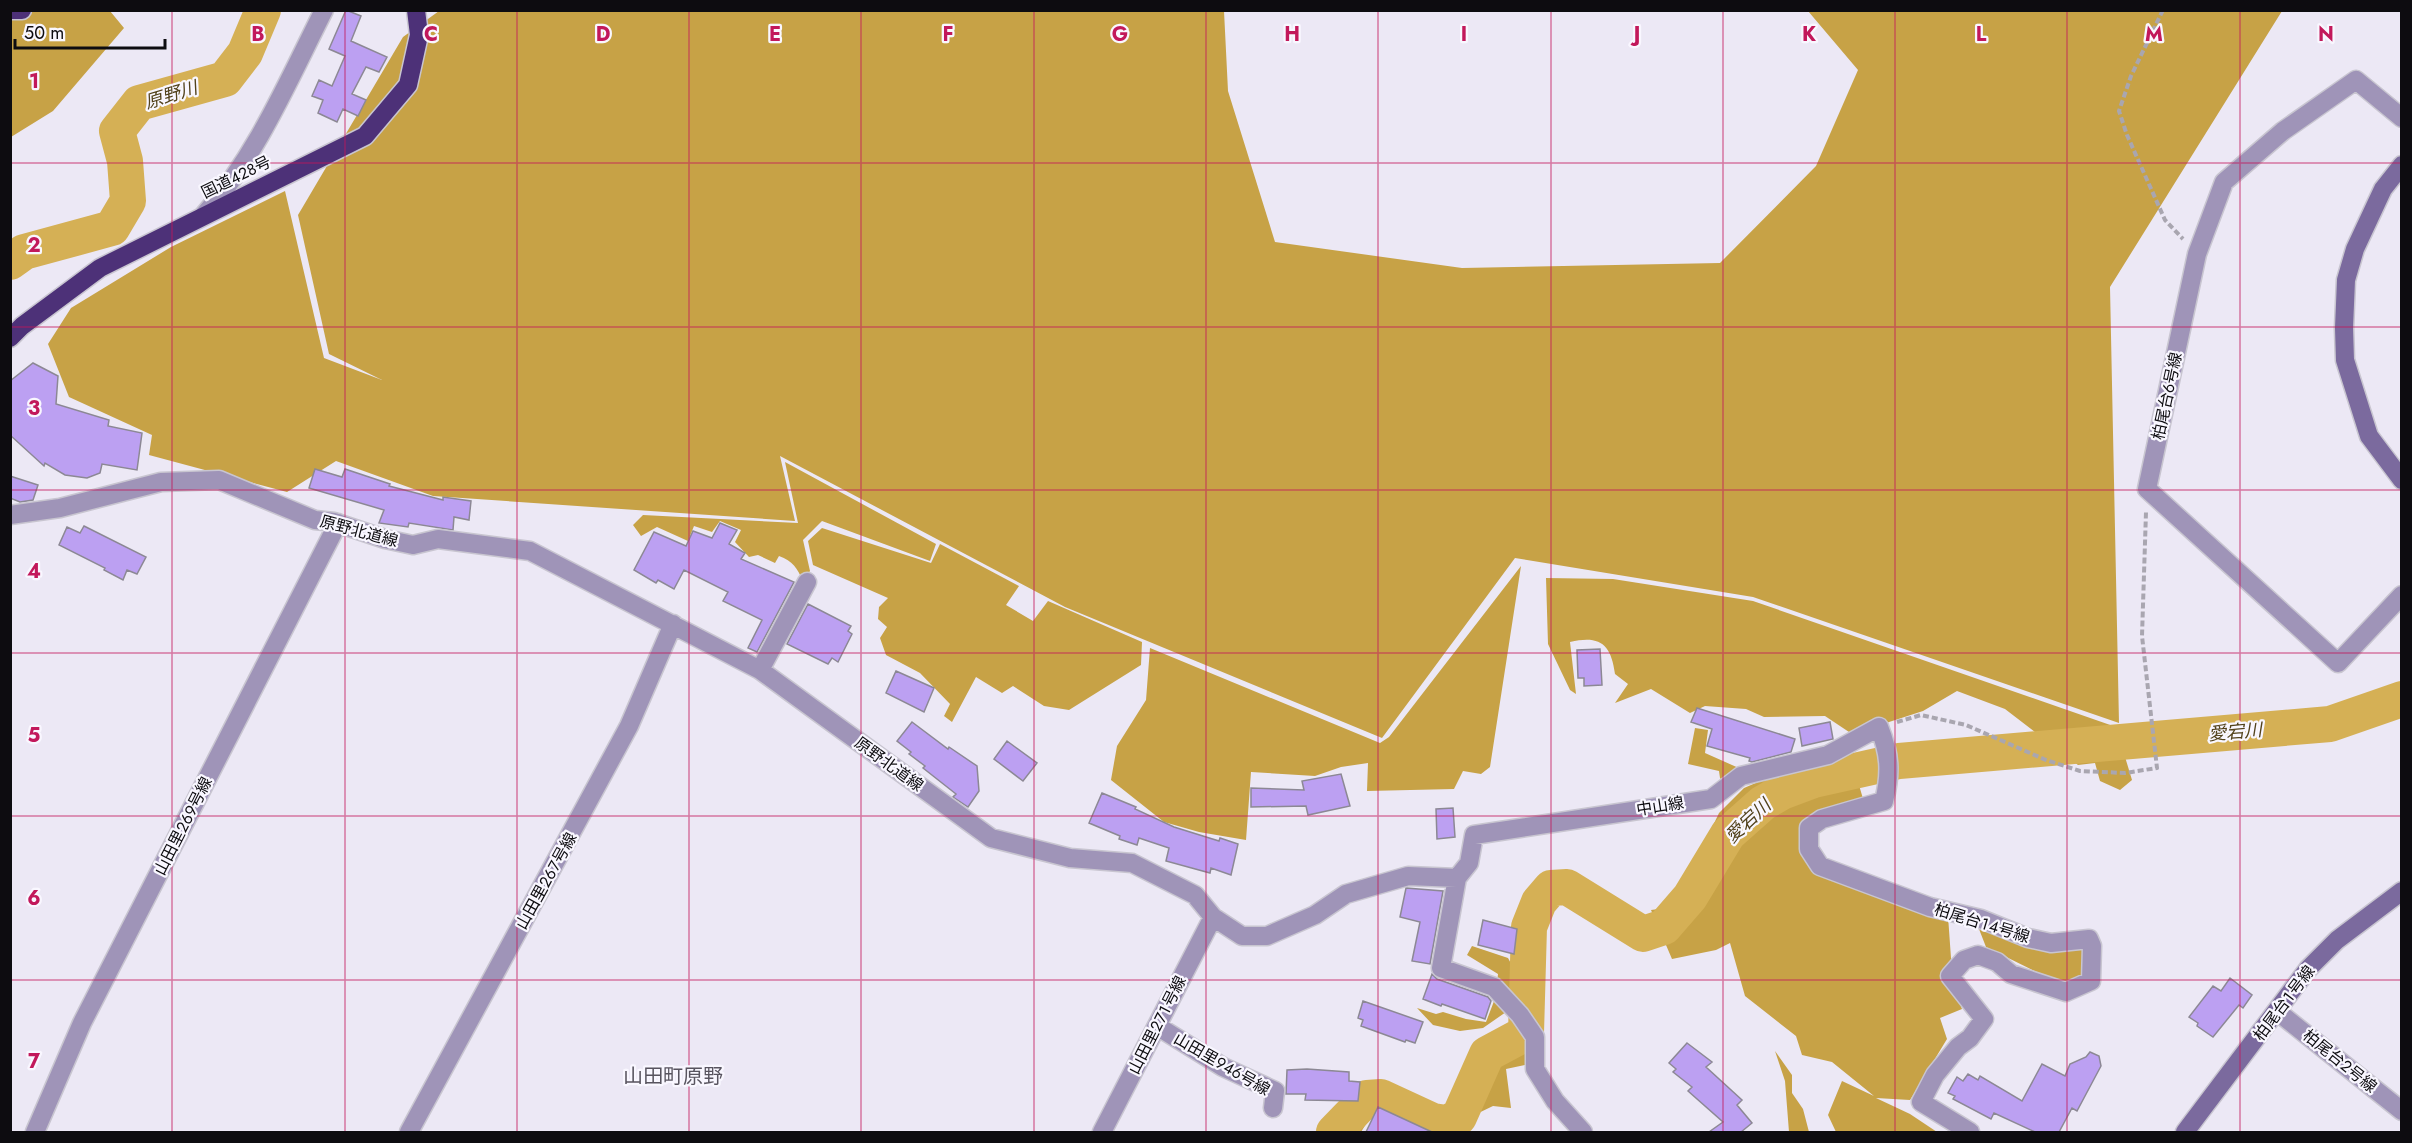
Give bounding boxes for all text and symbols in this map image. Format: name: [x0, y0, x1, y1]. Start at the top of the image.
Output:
scale bar: [15, 12, 165, 50]
text: 50 m: [24, 20, 64, 46]
text: B: [251, 20, 265, 49]
text: C: [424, 20, 438, 49]
text: D: [596, 20, 610, 49]
text: E: [769, 20, 781, 49]
text: F: [942, 20, 954, 49]
text: G: [1112, 20, 1128, 49]
text: H: [1284, 20, 1300, 49]
text: I: [1461, 20, 1467, 49]
text: J: [1630, 20, 1640, 49]
text: K: [1802, 20, 1816, 49]
text: L: [1976, 20, 1987, 49]
text: M: [2145, 20, 2163, 49]
text: N: [2318, 20, 2334, 49]
text: 1: [29, 67, 39, 96]
water label: 原野川: [141, 74, 203, 115]
street label: 国道428号: [197, 150, 275, 204]
text: 2: [27, 231, 41, 260]
street label: 柏尾台６号線: [2146, 350, 2188, 442]
text: 3: [28, 394, 40, 423]
street label: 原野北道線: [317, 510, 401, 552]
text: 4: [27, 557, 41, 586]
water label: 愛宕川: [2207, 717, 2265, 747]
text: 5: [28, 721, 41, 750]
street label: 原野北道線: [850, 731, 928, 797]
street label: 山田里２６９号線: [148, 773, 218, 879]
street label: 中山線: [1634, 791, 1686, 821]
water label: 愛宕川: [1719, 792, 1778, 849]
street label: 山田里２６７号線: [510, 828, 582, 934]
text: 6: [27, 884, 41, 913]
street label: 柏尾台１４号線: [1932, 898, 2032, 948]
street label: 柏尾台１号線: [2248, 960, 2320, 1046]
street label: 山田里２７１号線: [1122, 972, 1192, 1078]
street label: 柏尾台２号線: [2298, 1024, 2382, 1098]
street label: 山田里９４６号線: [1170, 1027, 1274, 1101]
text: 7: [28, 1047, 41, 1076]
district label: 山田町原野: [623, 1062, 723, 1091]

